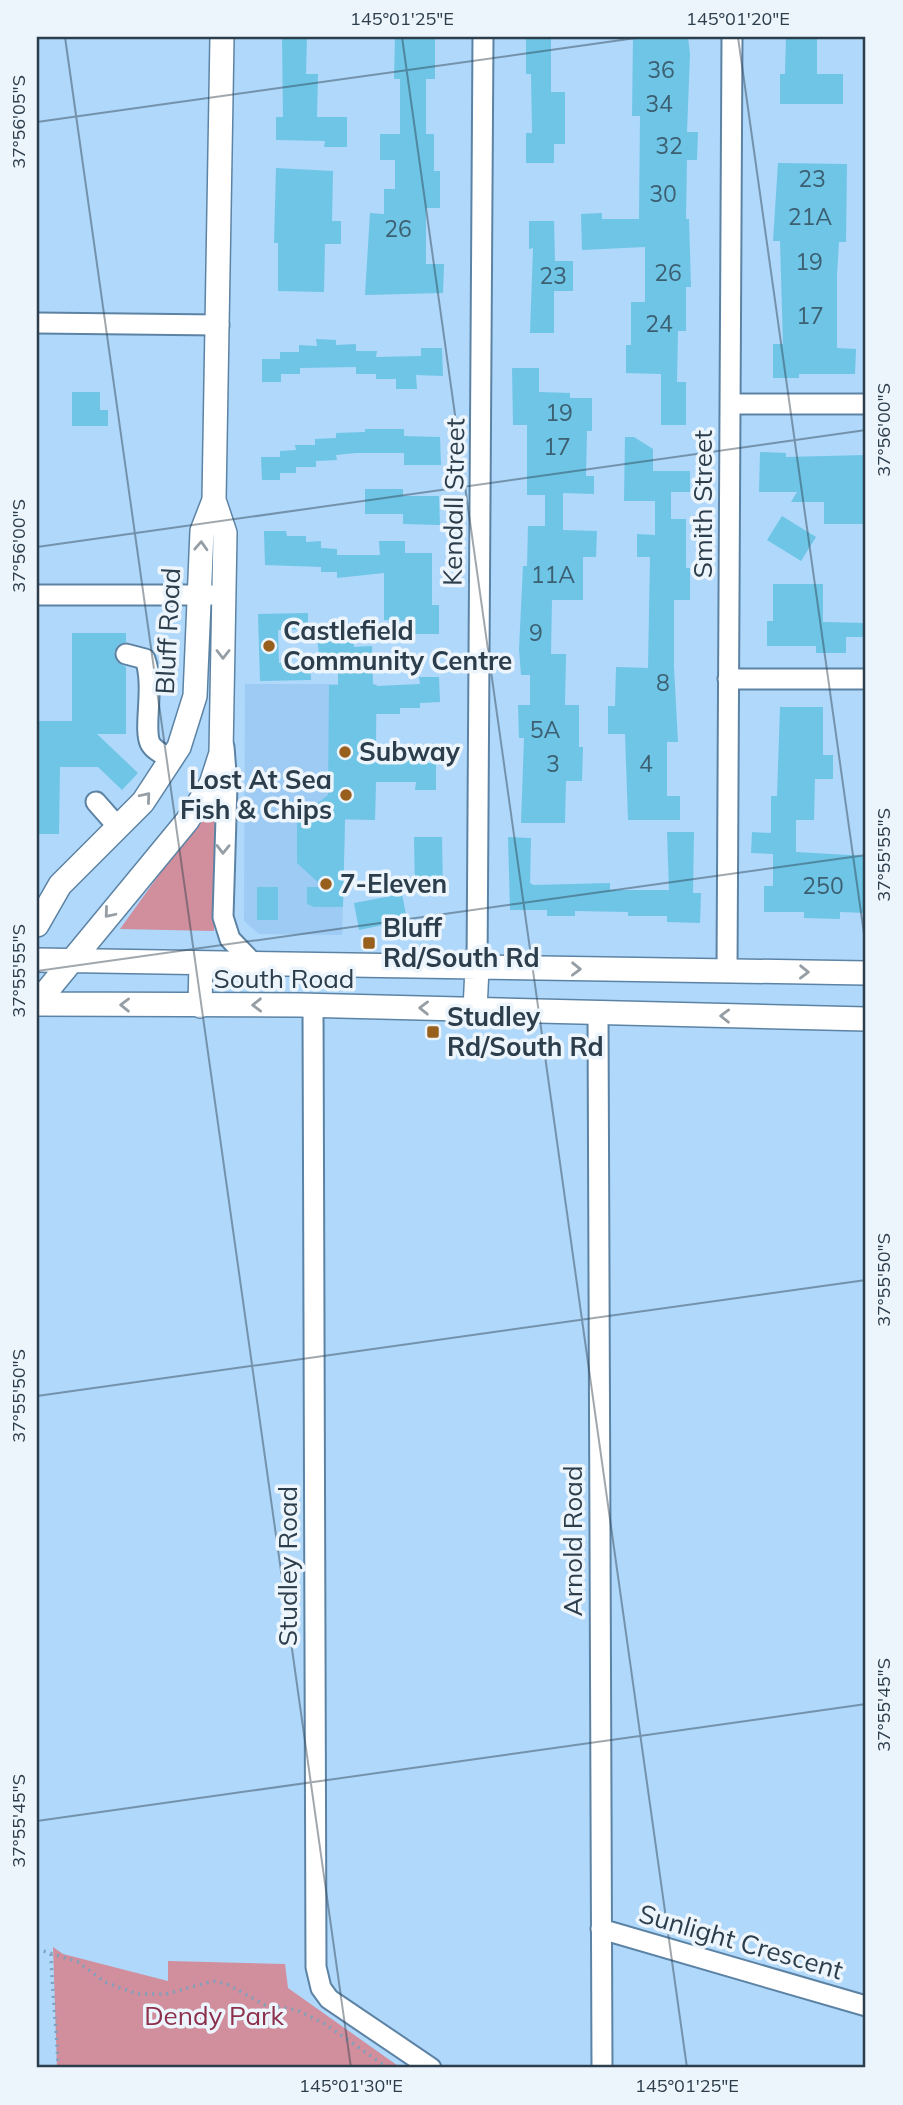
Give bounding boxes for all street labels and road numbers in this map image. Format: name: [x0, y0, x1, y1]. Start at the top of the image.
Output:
street label: Kendall Street: [436, 418, 471, 586]
street label: Smith Street: [686, 430, 719, 578]
street label: Bluff Road: [148, 567, 187, 695]
street label: South Road: [214, 962, 354, 995]
street label: Arnold Road: [556, 1466, 589, 1616]
street label: Studley Road: [271, 1486, 304, 1646]
street label: Sunlight Crescent: [635, 1897, 847, 1986]

